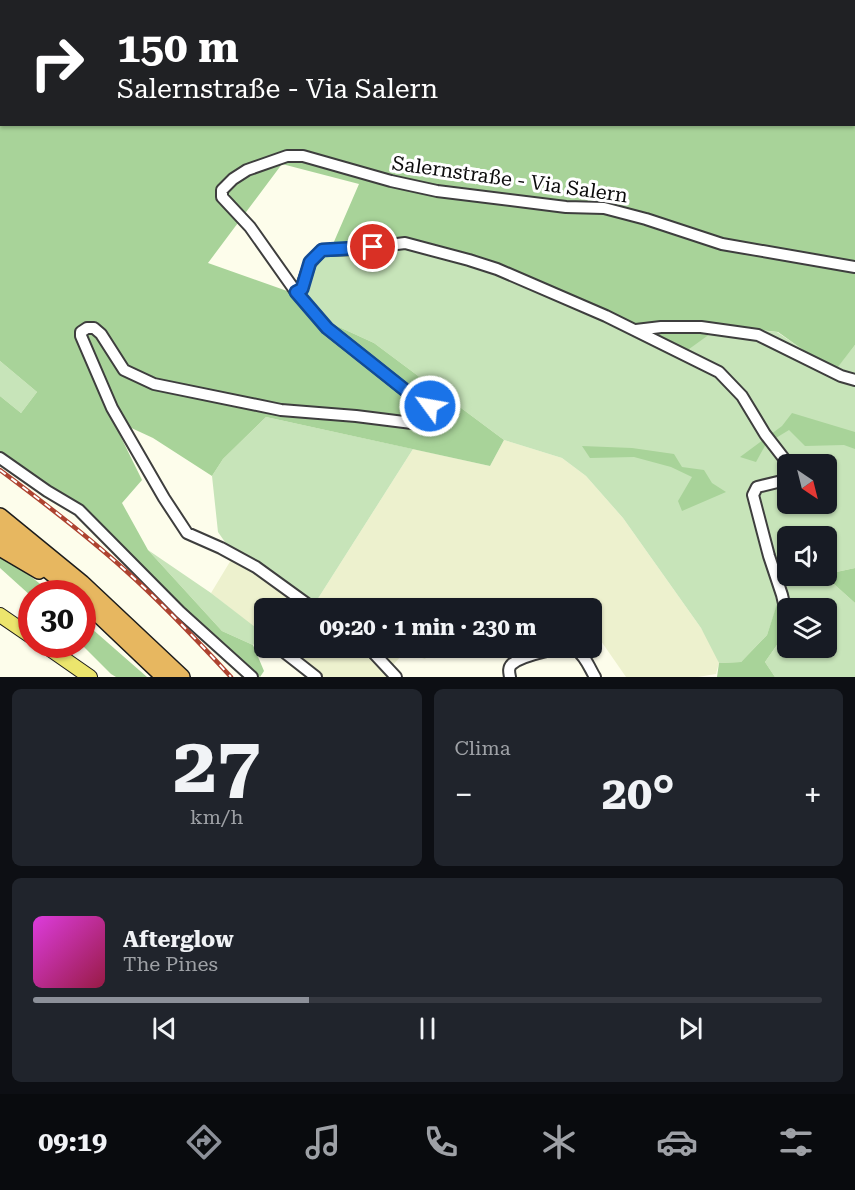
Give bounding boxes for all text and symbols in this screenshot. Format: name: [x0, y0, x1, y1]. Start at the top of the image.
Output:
text: 150 m: [117, 23, 239, 72]
icon: right: [18, 24, 96, 102]
text: Salernstraße - Via Salern: [117, 73, 438, 105]
street label: Salernstraße - Via Salern: [391, 151, 630, 207]
pin: [347, 221, 398, 272]
icon: arrive: [356, 230, 389, 263]
position arrow: [398, 374, 462, 438]
north arrow: [777, 454, 837, 514]
map controls: [777, 454, 837, 658]
button: sound: [777, 526, 837, 586]
speed limit sign: 30: [18, 580, 96, 658]
button: layers: [777, 598, 837, 658]
text: 09:20 · 1 min · 230 m: [319, 615, 537, 640]
text: 27: [173, 720, 260, 811]
text: Clima: [455, 736, 510, 760]
text: 20°: [602, 767, 675, 820]
text: −: [455, 775, 473, 814]
text: +: [804, 775, 822, 814]
text: km/h: [190, 805, 244, 829]
text: Afterglow: [123, 927, 234, 952]
text: The Pines: [123, 952, 218, 976]
icon: previous: [148, 1012, 181, 1045]
icon: pause: [411, 1012, 444, 1045]
icon: next: [674, 1012, 707, 1045]
icon: directions: [183, 1121, 225, 1163]
icon: music: [302, 1121, 344, 1163]
icon: phone: [420, 1121, 462, 1163]
icon: climate: [538, 1121, 580, 1163]
icon: car: [656, 1121, 698, 1163]
icon: filters: [775, 1121, 817, 1163]
text: 09:19: [38, 1126, 107, 1158]

